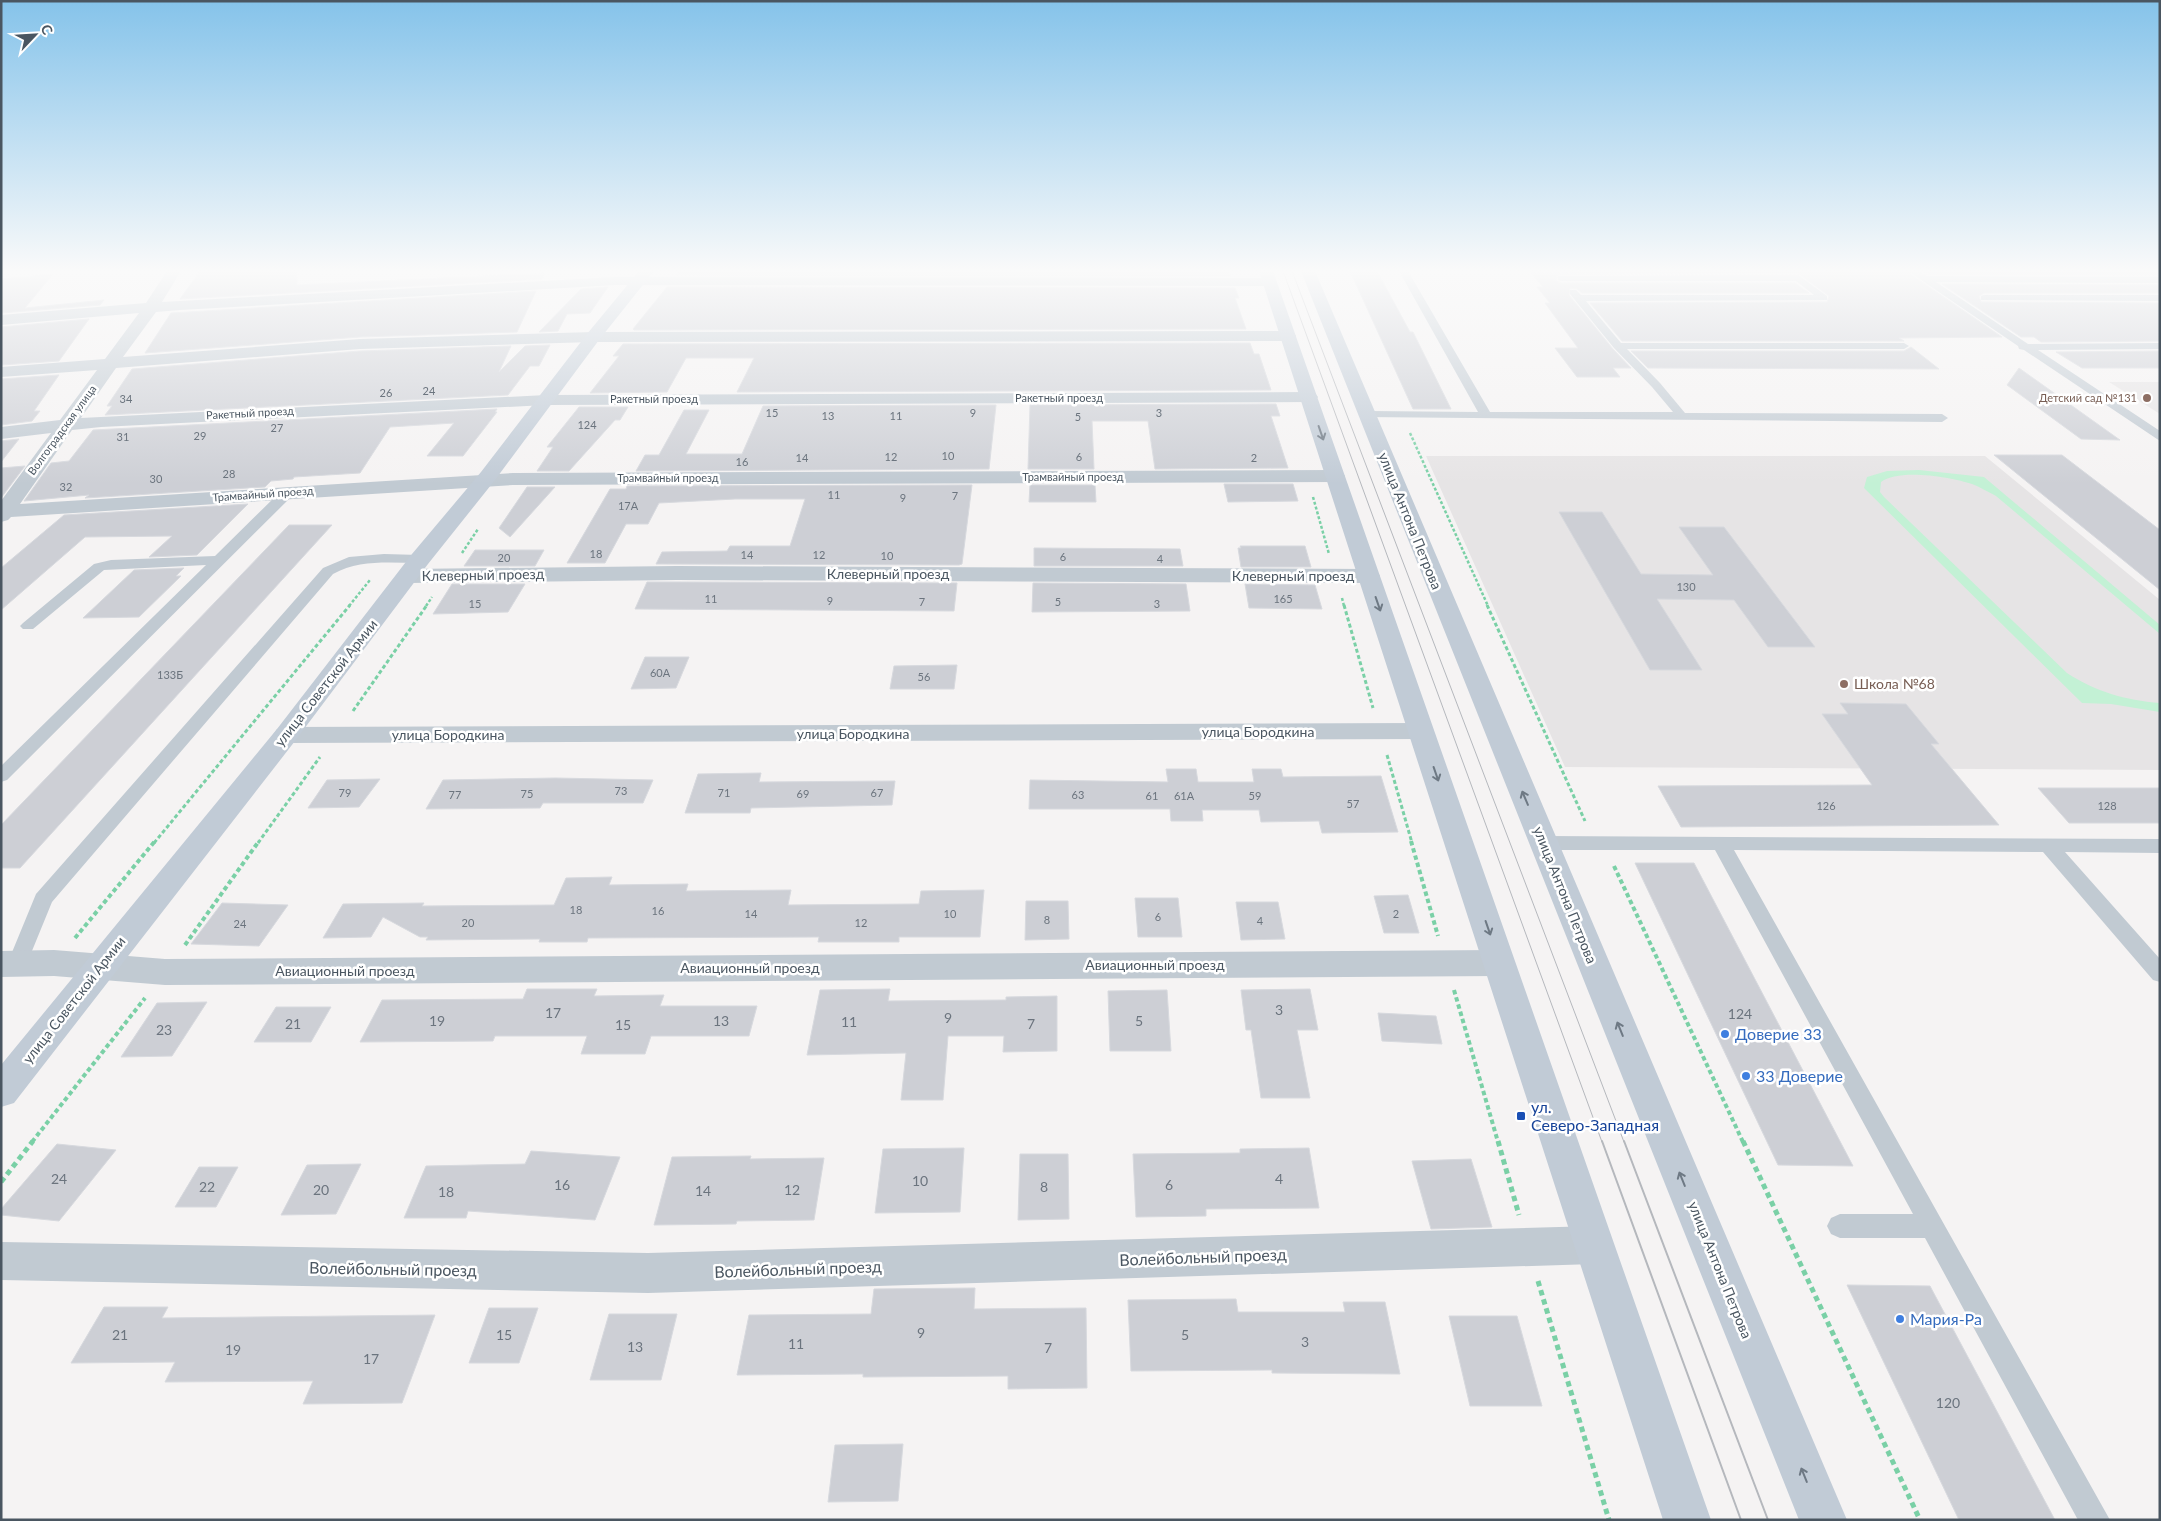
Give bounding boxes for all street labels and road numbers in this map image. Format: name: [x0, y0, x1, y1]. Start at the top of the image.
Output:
street label: Волгоградская улица: [25, 382, 98, 477]
street label: Ракетный проезд: [1015, 391, 1103, 404]
street label: Ракетный проезд: [610, 392, 698, 405]
street label: Ракетный проезд: [206, 404, 294, 421]
street label: улица Антона Петрова: [1375, 450, 1446, 592]
street label: Трамвайный проезд: [1022, 470, 1124, 483]
street label: Трамвайный проезд: [617, 471, 719, 484]
street label: Трамвайный проезд: [212, 483, 314, 504]
street label: Клеверный проезд: [421, 565, 545, 584]
street label: Клеверный проезд: [827, 565, 950, 582]
street label: Клеверный проезд: [1232, 567, 1355, 584]
street label: улица Советской Армии: [271, 616, 380, 750]
street label: улица Бородкина: [1202, 723, 1314, 740]
street label: улица Бородкина: [797, 725, 909, 742]
street label: улица Бородкина: [392, 726, 504, 743]
street label: улица Антона Петрова: [1530, 824, 1601, 966]
street label: улица Советской Армии: [19, 933, 128, 1067]
street label: Авиационный проезд: [1085, 956, 1225, 973]
street label: Авиационный проезд: [680, 959, 820, 976]
street label: Авиационный проезд: [275, 962, 415, 979]
street label: улица Антона Петрова: [1685, 1199, 1756, 1341]
street label: Волейбольный проезд: [1119, 1244, 1287, 1269]
street label: Волейбольный проезд: [714, 1256, 882, 1281]
street label: Волейбольный проезд: [309, 1258, 477, 1279]

